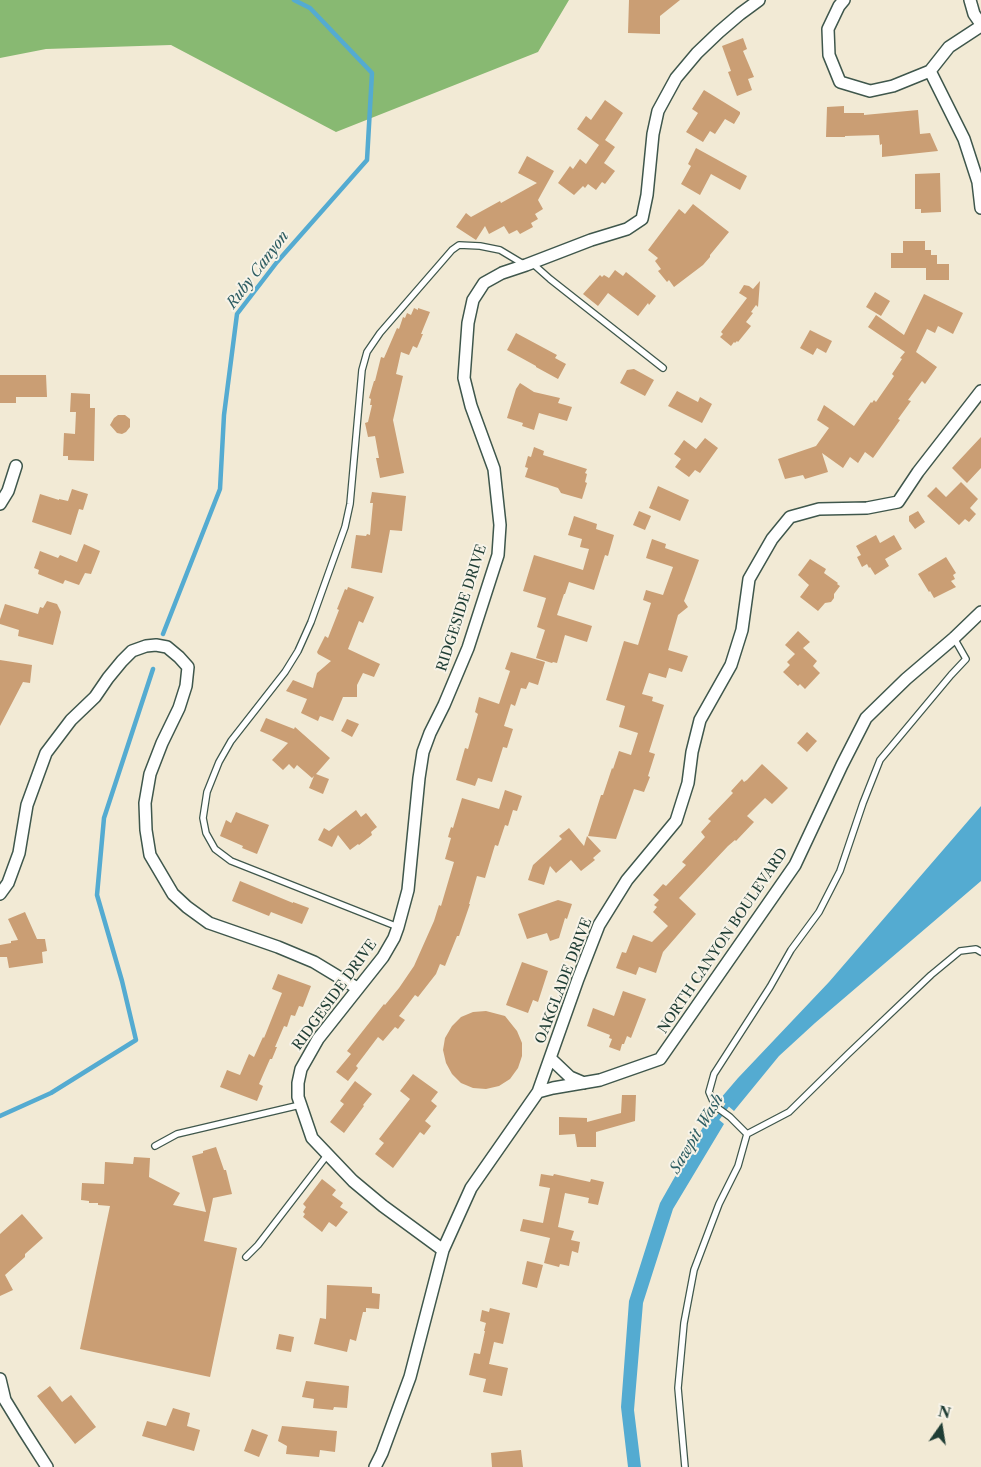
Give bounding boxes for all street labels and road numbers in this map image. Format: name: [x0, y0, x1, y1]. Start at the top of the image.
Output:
street label: RIDGESIDE DRIVE: [434, 542, 490, 674]
street label: NORTH CANYON BOULEVARD: [655, 845, 791, 1037]
street label: OAKGLADE DRIVE: [532, 916, 596, 1046]
street label: RIDGESIDE DRIVE: [289, 936, 381, 1054]

